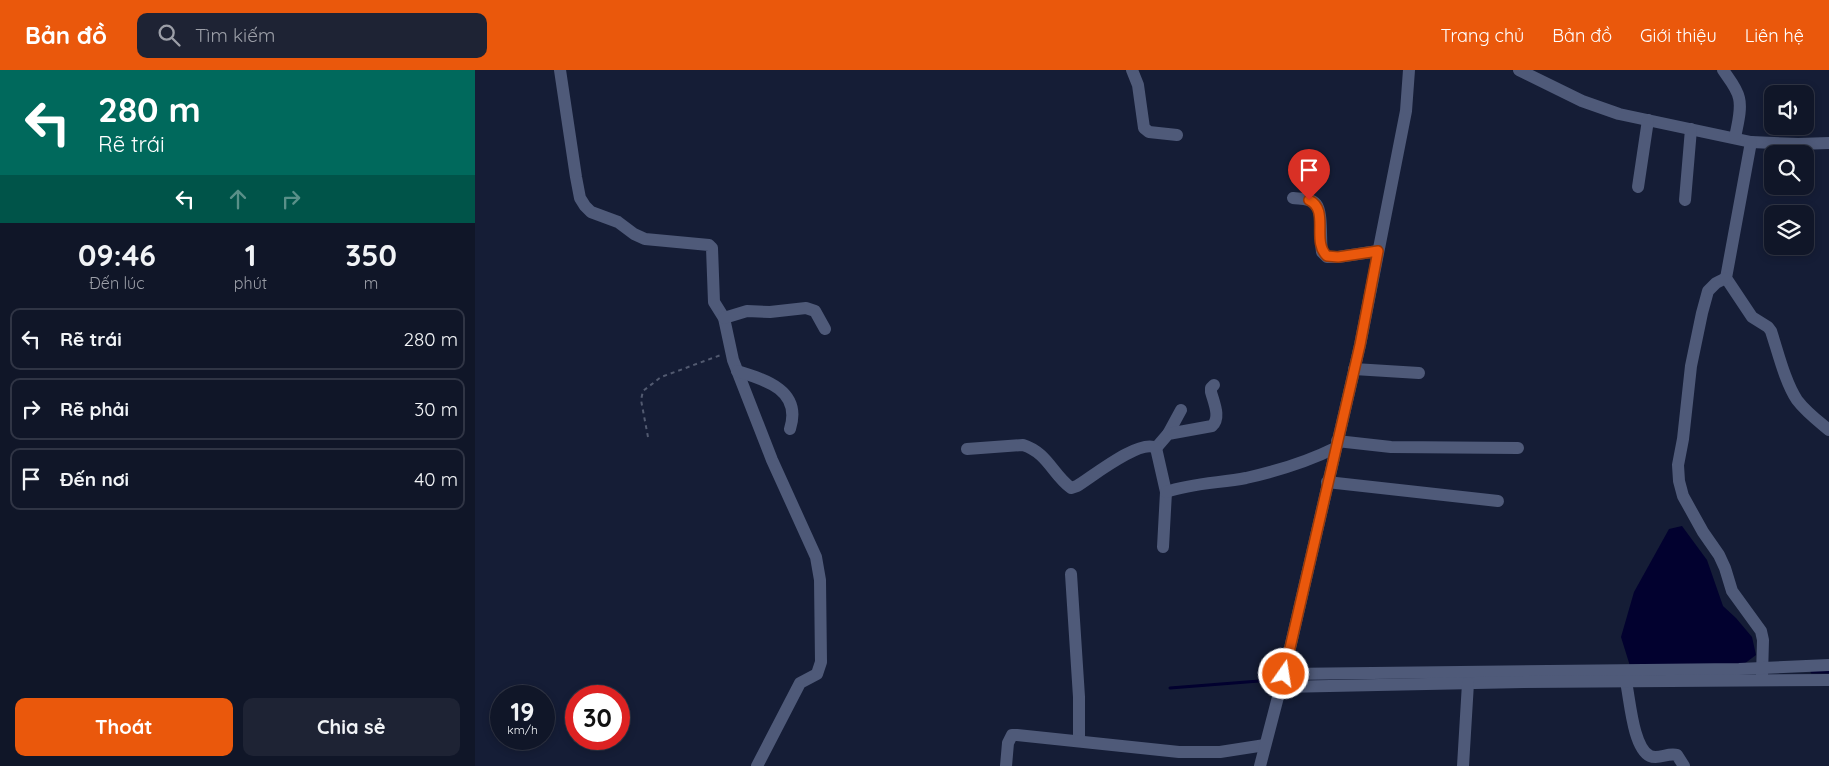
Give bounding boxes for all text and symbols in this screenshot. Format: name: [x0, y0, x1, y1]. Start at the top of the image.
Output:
search box: [137, 13, 487, 58]
text: Bản đồ: [25, 20, 107, 50]
icon: search: [155, 21, 183, 49]
text: Tìm kiếm: [195, 23, 275, 47]
text: Trang chủ: [1441, 24, 1524, 47]
text: Bản đồ: [1552, 24, 1612, 47]
text: Giới thiệu: [1640, 24, 1717, 47]
text: Liên hệ: [1745, 24, 1804, 47]
map controls: [1764, 85, 1814, 255]
button: sound: [1764, 85, 1814, 135]
text: 280 m: [98, 87, 201, 131]
icon: left: [15, 90, 80, 155]
text: Rẽ trái: [98, 130, 165, 158]
button: search: [1764, 145, 1814, 195]
pin: [1288, 149, 1330, 200]
icon: arrive: [1295, 156, 1323, 184]
icon: left: [171, 185, 199, 213]
icon: ahead: [224, 185, 252, 213]
icon: right: [277, 185, 305, 213]
button: layers: [1764, 205, 1814, 255]
text: 09:46: [78, 236, 156, 274]
text: 1: [245, 236, 256, 274]
text: 350: [345, 236, 397, 274]
text: Đến lúc: [89, 273, 145, 293]
text: phút: [234, 273, 267, 293]
text: m: [364, 273, 378, 293]
icon: left: [17, 325, 45, 353]
text: Rẽ trái: [60, 327, 122, 351]
text: 280 m: [403, 327, 458, 351]
icon: right: [17, 395, 45, 423]
text: Rẽ phải: [60, 397, 129, 421]
text: 30 m: [414, 397, 458, 421]
icon: arrive: [17, 465, 45, 493]
text: Đến nơi: [60, 467, 129, 491]
text: 40 m: [414, 467, 458, 491]
position arrow: [1257, 647, 1309, 699]
speed limit sign: 30: [565, 685, 630, 750]
text: 19: [511, 696, 534, 727]
button: Thoát: [15, 698, 233, 756]
button: Chia sẻ: [243, 698, 460, 756]
text: km/h: [507, 722, 538, 737]

